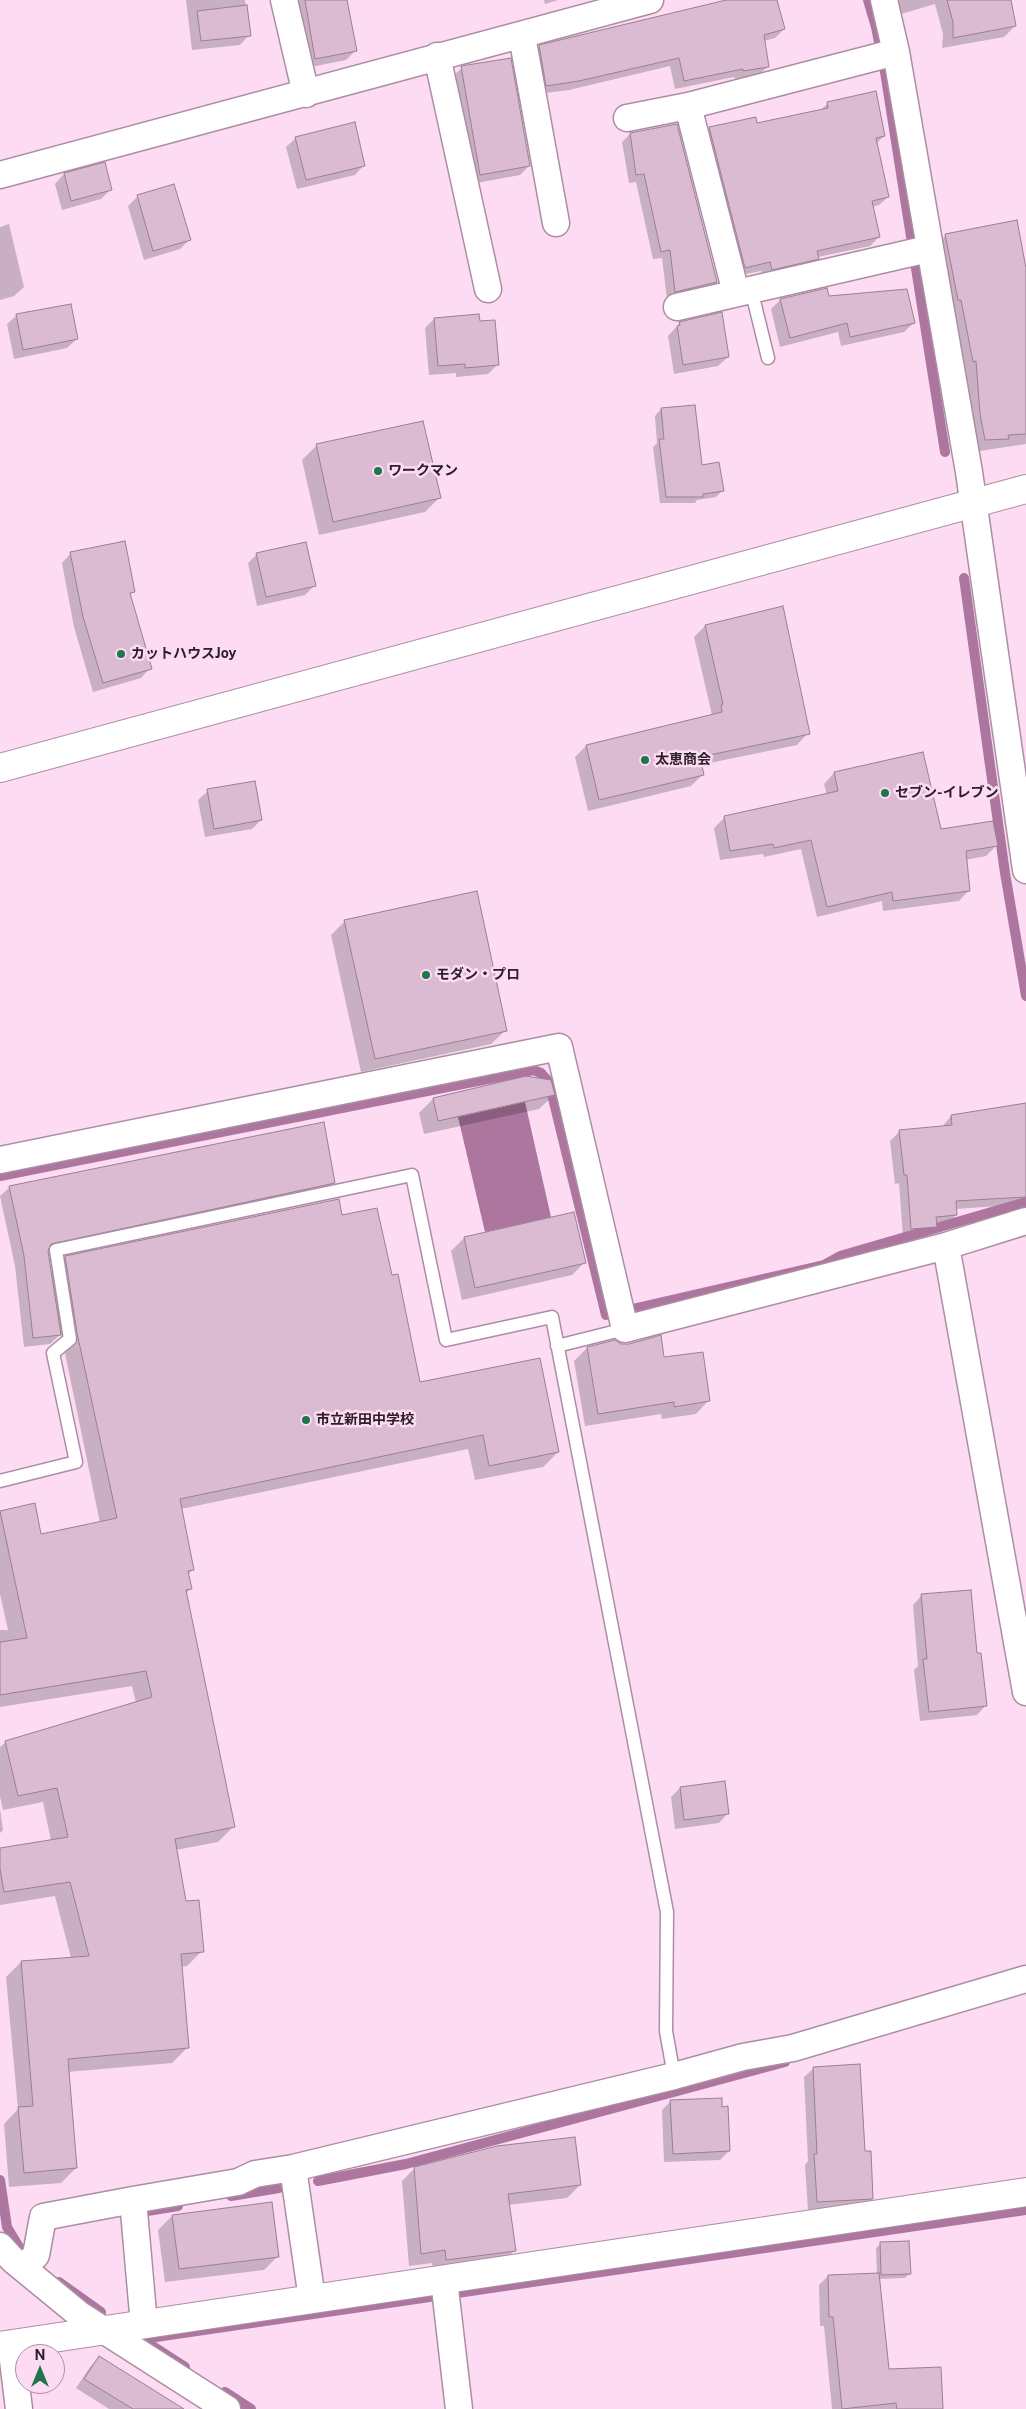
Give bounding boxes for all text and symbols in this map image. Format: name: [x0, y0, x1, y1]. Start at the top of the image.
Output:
place label: ワークマン: [388, 463, 458, 479]
marker: ワークマン: [372, 465, 384, 477]
place label: カットハウスJoy: [131, 646, 236, 662]
marker: カットハウスJoy: [115, 648, 127, 660]
place label: 太恵商会: [655, 752, 711, 768]
marker: 太恵商会: [639, 754, 651, 766]
place label: セブン-イレブン: [895, 785, 999, 801]
marker: セブン-イレブン: [879, 787, 891, 799]
place label: モダン・プロ: [436, 967, 520, 983]
marker: モダン・プロ: [420, 969, 432, 981]
place label: 市立新田中学校: [316, 1412, 414, 1428]
marker: 市立新田中学校: [300, 1414, 312, 1426]
north arrow: [15, 2344, 65, 2394]
text: N: [35, 2347, 45, 2363]

